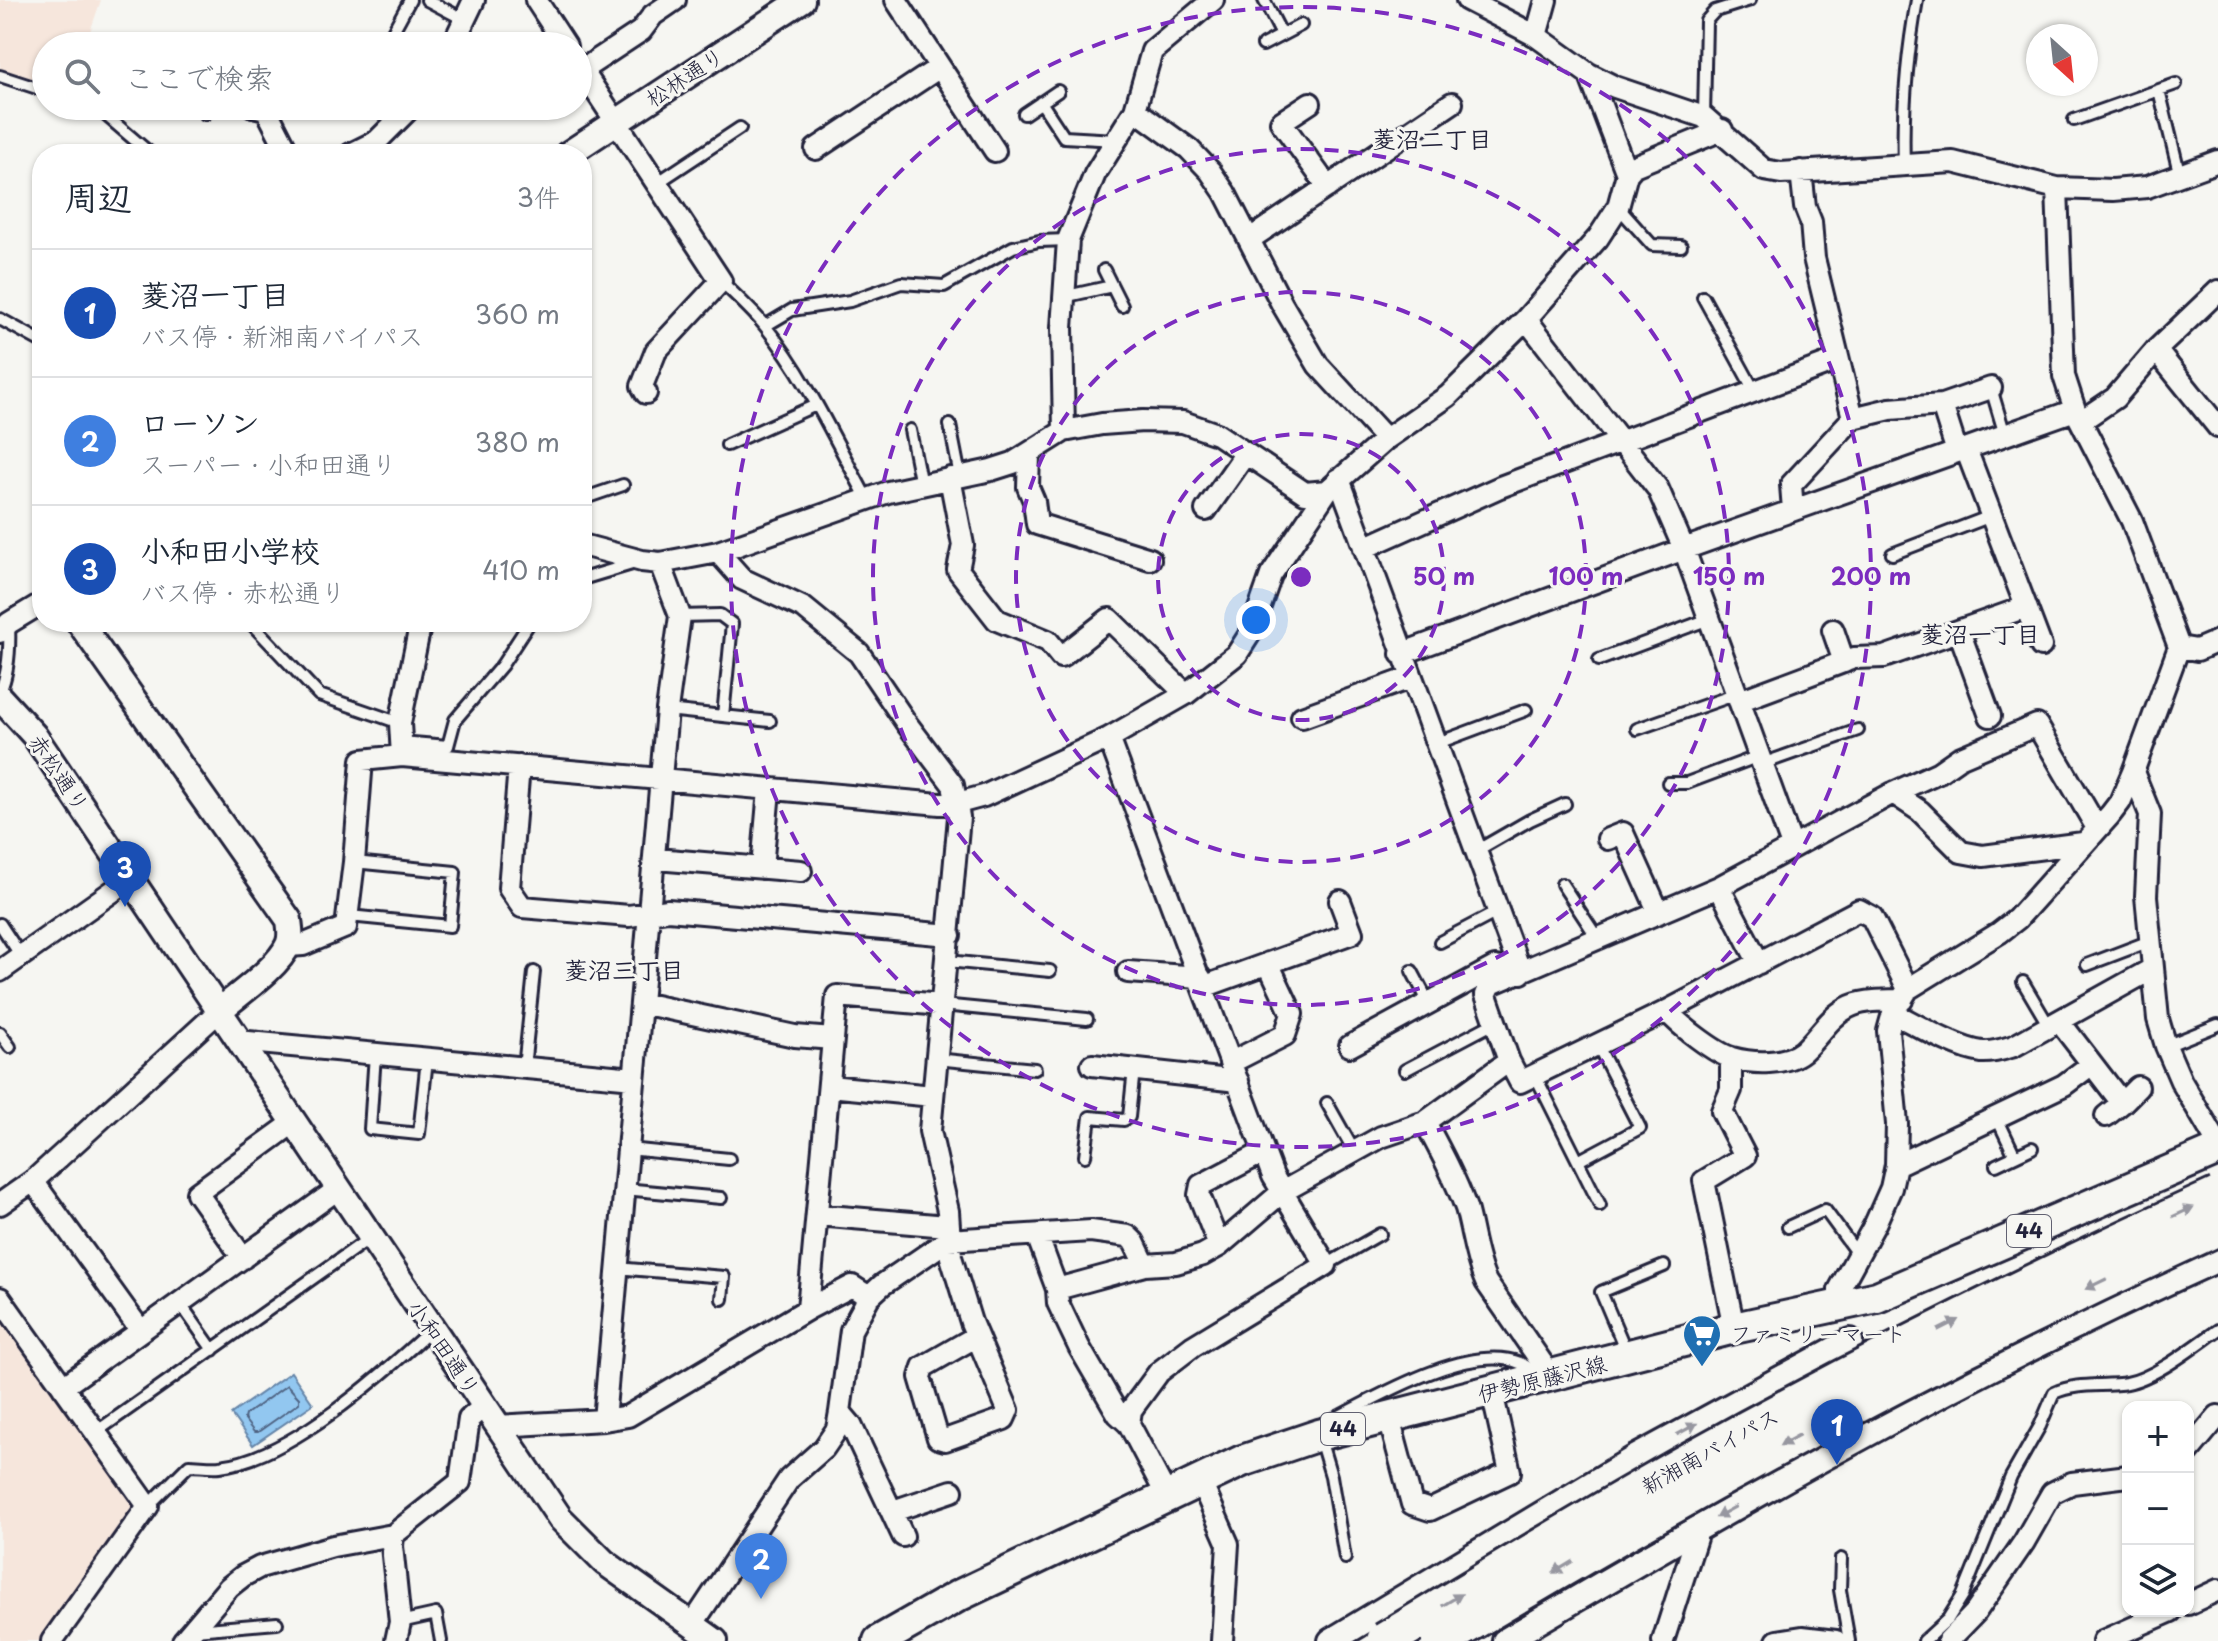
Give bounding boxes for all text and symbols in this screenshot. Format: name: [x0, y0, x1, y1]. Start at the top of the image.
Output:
north arrow: [2026, 24, 2098, 96]
search box: [32, 32, 592, 120]
street label: 松林通り: [638, 38, 730, 114]
icon: search: [60, 54, 104, 98]
text: ここで検索: [124, 54, 274, 99]
district label: 菱沼二丁目: [1372, 120, 1492, 156]
text: 周辺: [64, 170, 132, 222]
text: 3件: [517, 177, 560, 216]
text: 菱沼一丁目: [140, 271, 290, 316]
text: 1: [84, 294, 96, 333]
text: 360 m: [475, 294, 560, 333]
text: バス停 · 新湘南バイパス: [140, 316, 424, 355]
text: ローソン: [140, 399, 260, 444]
text: 2: [81, 422, 99, 461]
text: 380 m: [475, 422, 560, 461]
text: スーパー · 小和田通り: [140, 444, 397, 483]
text: 小和田小学校: [140, 527, 320, 572]
text: 3: [81, 550, 99, 589]
text: 410 m: [482, 550, 560, 589]
text: 50 m: [1413, 557, 1475, 593]
text: 100 m: [1549, 557, 1623, 593]
text: 150 m: [1693, 557, 1765, 593]
text: 200 m: [1831, 557, 1911, 593]
centre of rings: [1287, 563, 1315, 591]
text: バス停 · 赤松通り: [140, 572, 346, 611]
your location: [1236, 600, 1276, 640]
district label: 菱沼一丁目: [1920, 615, 2040, 651]
street label: 赤松通り: [22, 726, 99, 818]
pin: 3: [99, 841, 151, 907]
district label: 菱沼三丁目: [564, 951, 684, 987]
one-way arrow: [2171, 1205, 2194, 1219]
road number: 44: [2007, 1215, 2051, 1247]
one-way arrow: [2085, 1277, 2108, 1290]
street label: 小和田通り: [401, 1292, 490, 1402]
supermarket icon: ファミリーマート: [1681, 1313, 1723, 1368]
place label: ファミリーマート: [1730, 1316, 1906, 1349]
one-way arrow: [1937, 1318, 1960, 1331]
street label: 伊勢原藤沢線: [1474, 1346, 1610, 1410]
street label: 新湘南バイパス: [1634, 1398, 1784, 1501]
pin: 1: [1811, 1399, 1863, 1465]
map controls: [2122, 1401, 2194, 1617]
button: +: [2122, 1401, 2194, 1473]
road number: 44: [1321, 1413, 1365, 1445]
one-way arrow: [1676, 1423, 1698, 1437]
one-way arrow: [1779, 1433, 1801, 1447]
button: −: [2122, 1473, 2194, 1545]
one-way arrow: [1714, 1505, 1737, 1519]
pin: 2: [735, 1533, 787, 1599]
button: layers: [2122, 1545, 2194, 1617]
one-way arrow: [1552, 1560, 1574, 1574]
one-way arrow: [1441, 1594, 1463, 1608]

